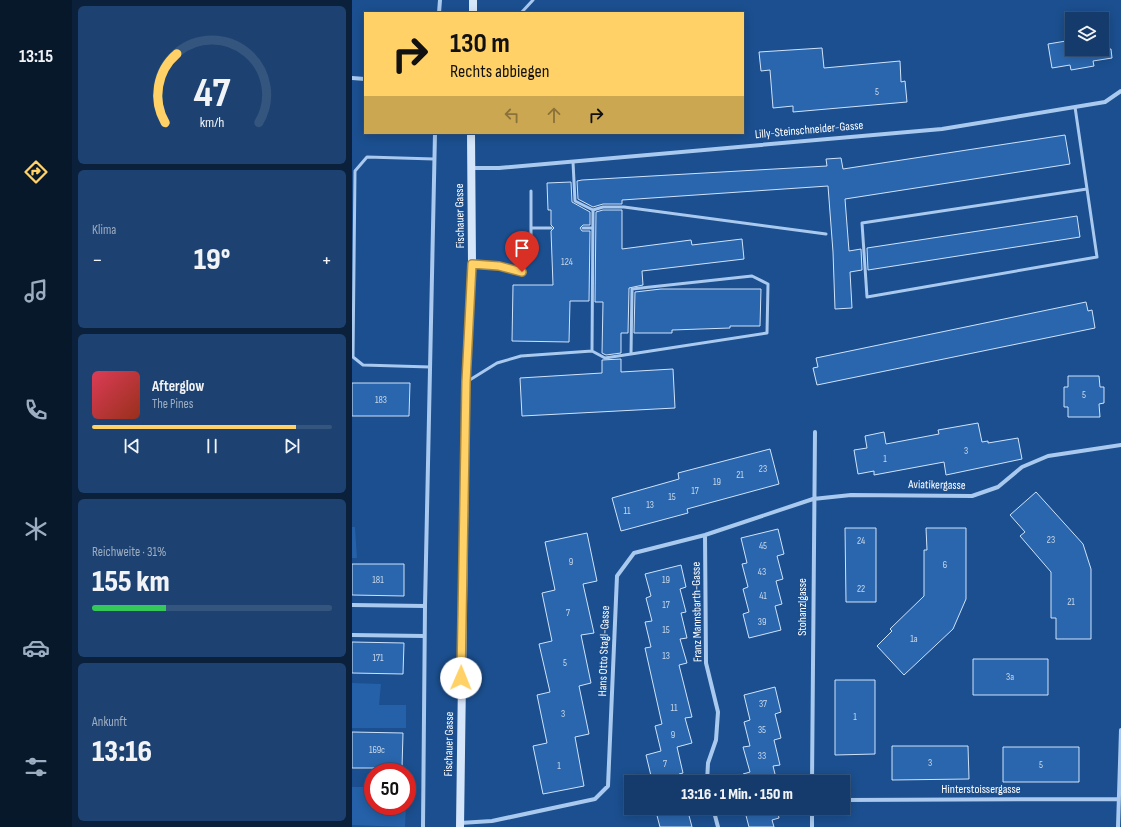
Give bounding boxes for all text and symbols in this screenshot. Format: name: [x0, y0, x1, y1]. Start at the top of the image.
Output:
map controls: [1065, 12, 1109, 56]
button: layers: [1065, 12, 1109, 56]
text: 130 m: [450, 27, 510, 60]
icon: right: [384, 28, 436, 80]
text: 13:15: [19, 46, 53, 67]
text: Rechts abbiegen: [450, 61, 550, 82]
text: 47: [194, 69, 231, 118]
house number: 5: [875, 86, 879, 98]
icon: left: [501, 104, 523, 126]
icon: ahead: [543, 104, 565, 126]
icon: right: [585, 104, 607, 126]
text: km/h: [200, 114, 224, 131]
street label: Lilly-Steinschneider-Gasse: [754, 118, 864, 142]
icon: directions: [22, 158, 50, 186]
street label: Fischauer Gasse: [452, 183, 468, 249]
text: Klima: [92, 222, 116, 238]
pin: [505, 231, 539, 272]
icon: arrive: [511, 237, 533, 259]
text: 19°: [194, 242, 230, 278]
text: −: [92, 247, 103, 274]
text: +: [321, 247, 332, 274]
house number: 124: [561, 256, 573, 268]
icon: music: [22, 277, 50, 305]
text: Afterglow: [152, 377, 204, 396]
house number: 5: [1082, 389, 1086, 401]
house number: 183: [375, 394, 387, 406]
icon: phone: [22, 396, 50, 424]
text: The Pines: [152, 396, 193, 412]
icon: previous: [121, 435, 143, 457]
icon: pause: [201, 435, 223, 457]
icon: next: [281, 435, 303, 457]
house number: 3: [964, 445, 968, 457]
house number: 1: [883, 453, 887, 465]
house number: 23: [759, 463, 767, 475]
house number: 21: [736, 469, 744, 481]
house number: 19: [713, 476, 721, 488]
street label: Aviatikergasse: [907, 477, 966, 493]
house number: 17: [691, 485, 699, 497]
house number: 15: [668, 491, 676, 503]
house number: 13: [646, 499, 654, 511]
house number: 11: [624, 505, 631, 517]
icon: climate: [22, 515, 50, 543]
house number: 23: [1047, 534, 1055, 546]
house number: 24: [857, 535, 865, 547]
house number: 45: [759, 540, 767, 552]
text: Reichweite · 31%: [92, 544, 166, 560]
house number: 9: [569, 556, 573, 568]
house number: 6: [943, 559, 947, 571]
street label: Franz Mannsbarth-Gasse: [689, 562, 705, 662]
text: 155 km: [92, 564, 170, 600]
house number: 43: [758, 566, 766, 578]
house number: 181: [372, 574, 384, 586]
house number: 19: [662, 574, 670, 586]
street label: Stohanzlgasse: [795, 578, 810, 636]
house number: 22: [857, 583, 865, 595]
house number: 41: [759, 590, 767, 602]
house number: 21: [1067, 596, 1075, 608]
house number: 17: [662, 599, 670, 611]
street label: Hans Otto Stagl-Gasse: [595, 605, 613, 697]
house number: 7: [566, 607, 570, 619]
house number: 39: [758, 616, 766, 628]
house number: 15: [662, 624, 670, 636]
house number: 1a: [910, 633, 918, 645]
icon: car: [22, 634, 50, 662]
house number: 13: [662, 650, 670, 662]
house number: 171: [372, 652, 384, 664]
position arrow: [440, 657, 482, 699]
house number: 5: [563, 657, 567, 669]
house number: 3a: [1006, 671, 1014, 683]
house number: 37: [759, 698, 767, 710]
house number: 11: [671, 702, 678, 714]
house number: 3: [561, 708, 565, 720]
street label: Fischauer Gasse: [441, 711, 457, 777]
house number: 1: [853, 711, 857, 723]
text: Ankunft: [92, 714, 127, 730]
house number: 35: [758, 724, 766, 736]
house number: 9: [671, 729, 675, 741]
text: 13:16: [92, 734, 152, 770]
house number: 169c: [369, 744, 385, 756]
house number: 33: [758, 750, 766, 762]
icon: filters: [22, 753, 50, 781]
house number: 3: [928, 757, 932, 769]
house number: 7: [663, 758, 667, 770]
house number: 5: [1039, 759, 1043, 771]
house number: 1: [557, 760, 561, 772]
speed limit sign: 50: [364, 763, 416, 815]
street label: Hinterstoissergasse: [941, 782, 1021, 797]
text: 13:16 · 1 Min. · 150 m: [681, 785, 793, 804]

